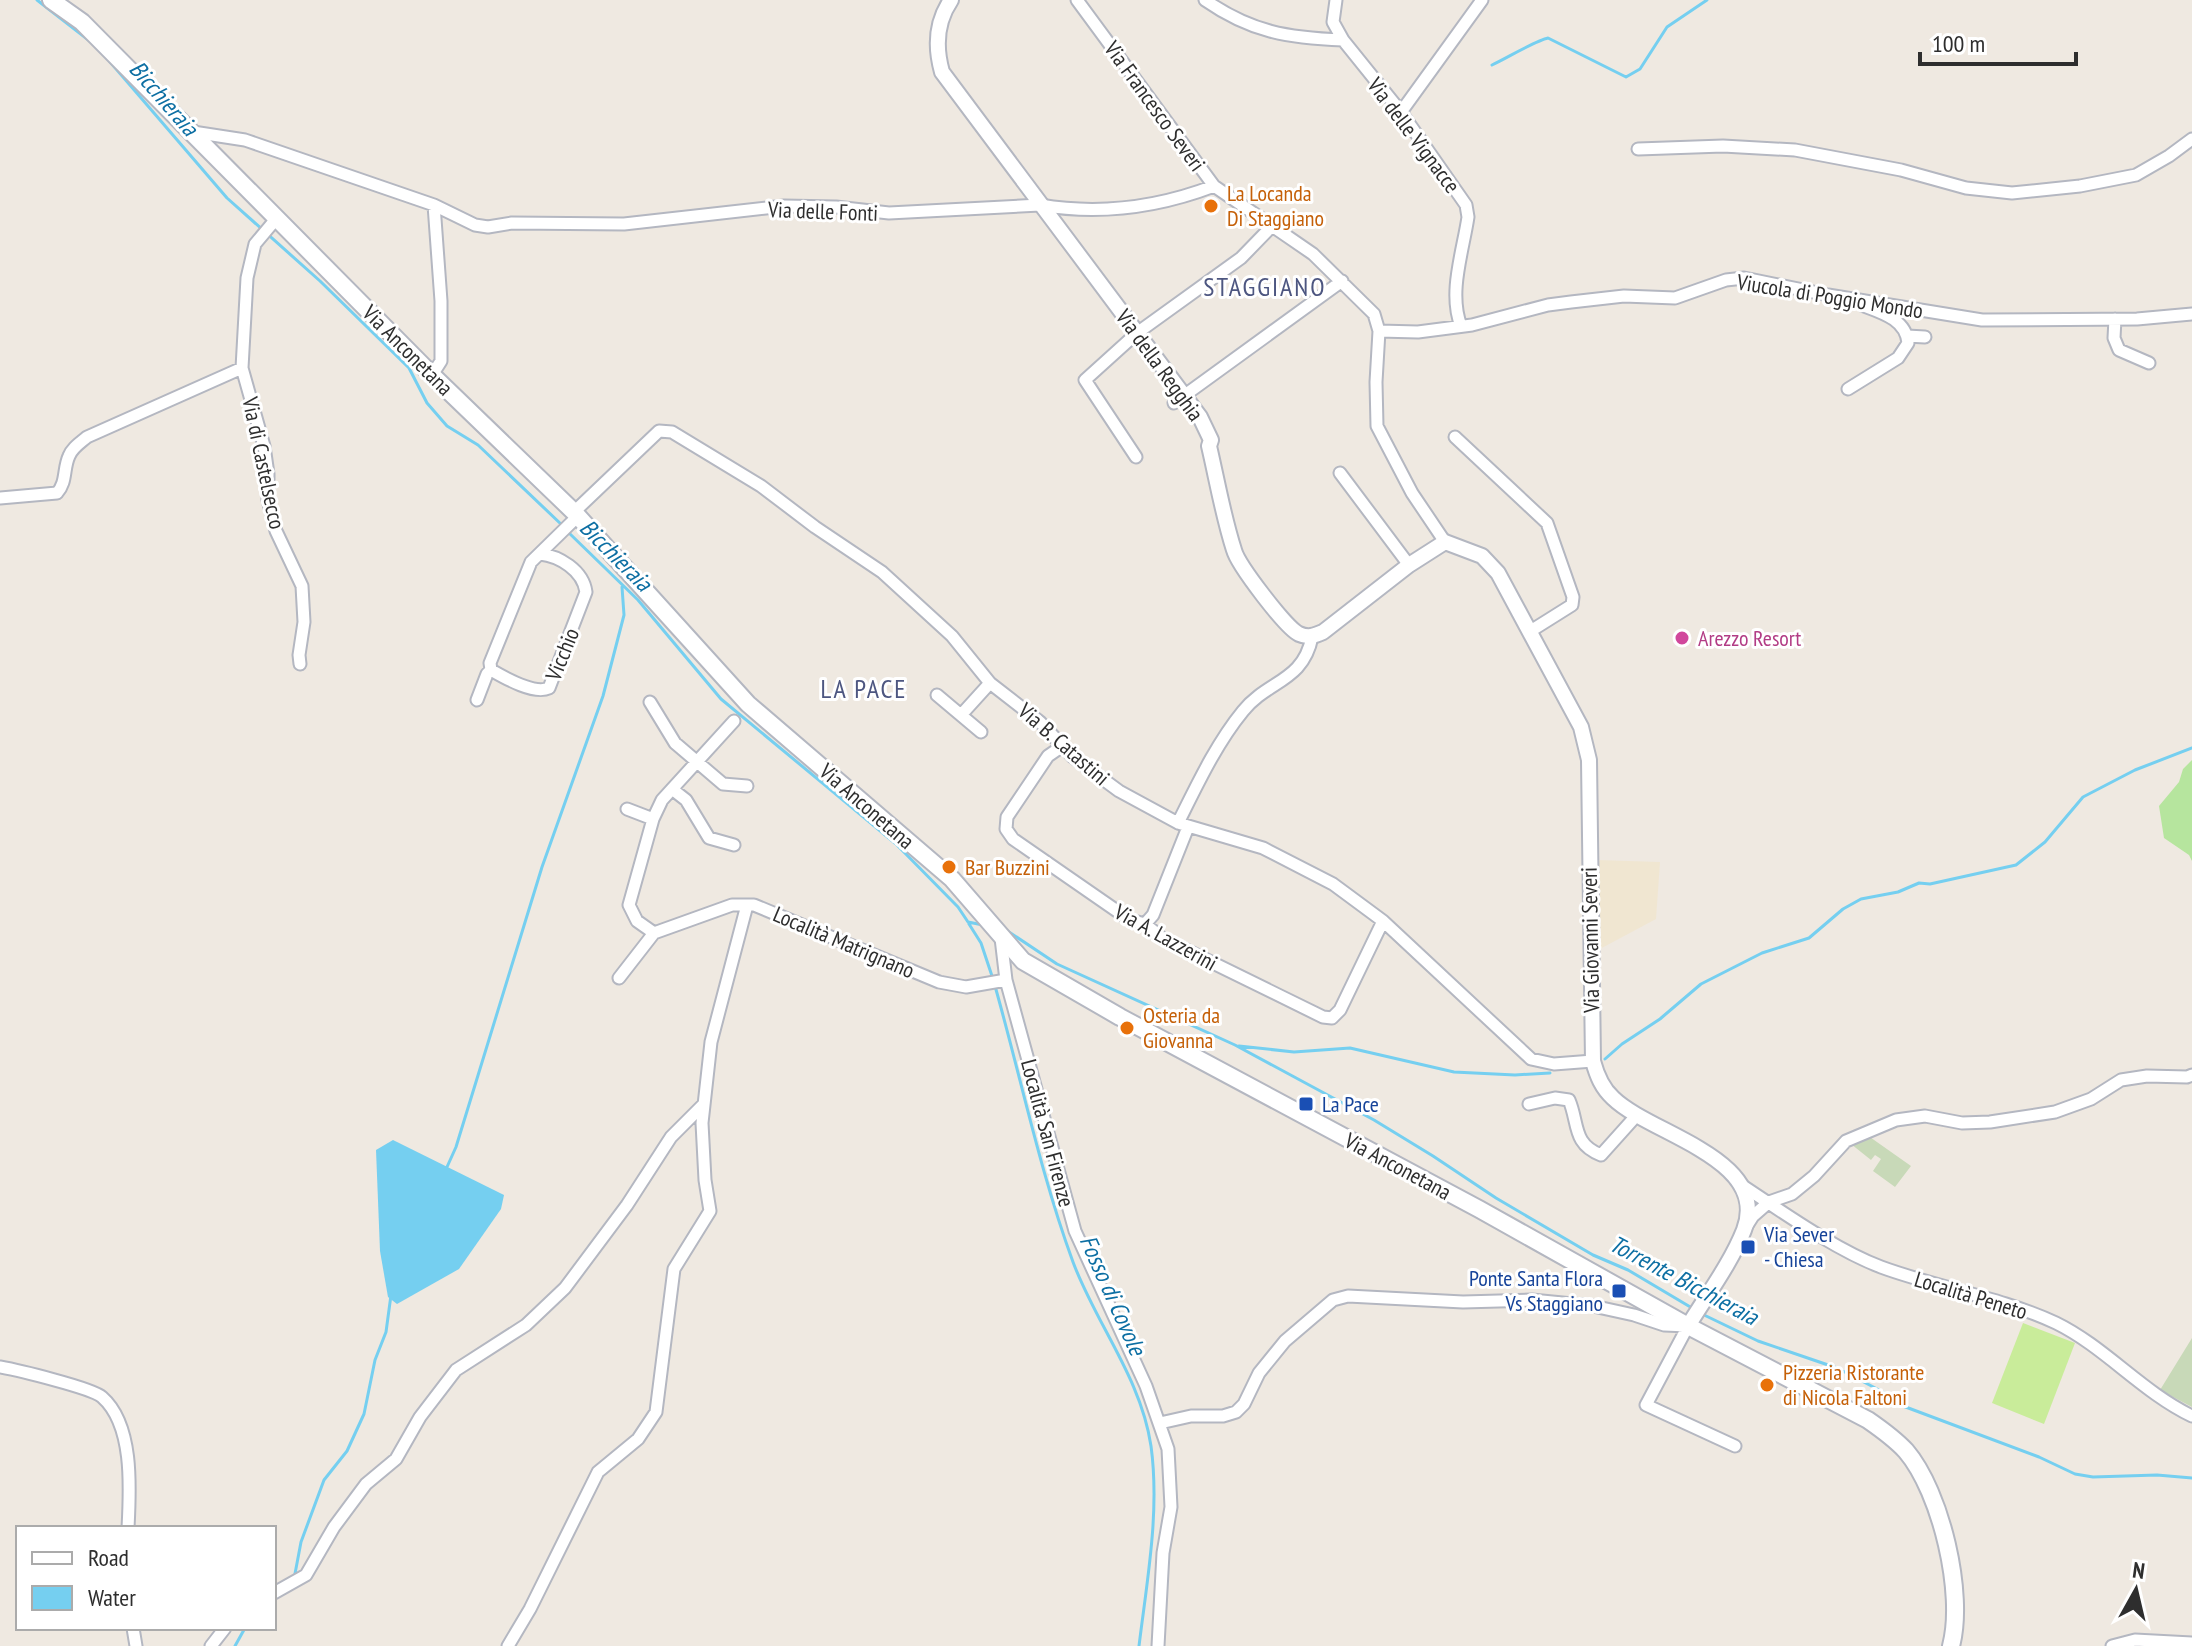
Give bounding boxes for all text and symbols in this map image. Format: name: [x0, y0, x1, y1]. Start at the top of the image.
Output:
scale bar: [1920, 16, 2076, 66]
text: 100 m: [1932, 28, 1985, 59]
street label: Via Francesco Severi: [1098, 35, 1212, 177]
water label: Bicchieraia: [123, 54, 206, 143]
street label: Via delle Vignacce: [1361, 71, 1467, 198]
place label: La Locanda Di Staggiano: [1227, 179, 1324, 232]
street label: Via delle Fonti: [766, 195, 879, 227]
marker: La Locanda Di Staggiano: [1202, 197, 1220, 215]
street label: Viucola di Poggio Mondo: [1734, 267, 1925, 325]
district label: STAGGIANO: [1203, 270, 1327, 303]
street label: Via Anconetana: [356, 298, 459, 401]
street label: Via della Regghia: [1109, 303, 1210, 426]
street label: Via di Castelsecco: [236, 393, 292, 532]
water label: Bicchieraia: [573, 512, 660, 599]
street label: Vicchio: [538, 624, 585, 685]
place label: Arezzo Resort: [1698, 624, 1801, 652]
marker: Arezzo Resort: [1673, 629, 1691, 647]
district label: LA PACE: [820, 672, 908, 705]
street label: Via B. Catastini: [1012, 696, 1115, 791]
street label: Via Anconetana: [813, 756, 920, 855]
place label: Bar Buzzini: [965, 853, 1050, 881]
marker: Bar Buzzini: [940, 858, 958, 876]
street label: Via Giovanni Severi: [1575, 867, 1605, 1014]
street label: Via A. Lazzerini: [1109, 897, 1222, 977]
street label: Località Matrignano: [769, 900, 919, 984]
place label: Osteria da Giovanna: [1143, 1001, 1220, 1054]
marker: Osteria da Giovanna: [1118, 1019, 1136, 1037]
street label: Località San Firenze: [1015, 1056, 1081, 1210]
place label: La Pace: [1322, 1090, 1379, 1118]
marker: La Pace: [1297, 1095, 1315, 1113]
street label: Via Anconetana: [1339, 1126, 1456, 1206]
place label: Via Sever - Chiesa: [1763, 1220, 1834, 1273]
water label: Torrente Bicchieraia: [1605, 1228, 1765, 1333]
water label: Fosso di Covole: [1073, 1230, 1154, 1362]
marker: Via Sever - Chiesa: [1739, 1238, 1757, 1256]
place label: Ponte Santa Flora Vs Staggiano: [1469, 1264, 1603, 1317]
street label: Località Peneto: [1911, 1265, 2031, 1325]
marker: Ponte Santa Flora Vs Staggiano: [1610, 1282, 1628, 1300]
place label: Pizzeria Ristorante di Nicola Faltoni: [1783, 1358, 1924, 1411]
marker: Pizzeria Ristorante di Nicola Faltoni: [1758, 1376, 1776, 1394]
legend: [16, 1526, 276, 1630]
text: Road: [88, 1542, 129, 1573]
north arrow: [2096, 1550, 2176, 1630]
text: N: [2131, 1556, 2147, 1585]
text: Water: [88, 1582, 136, 1613]

